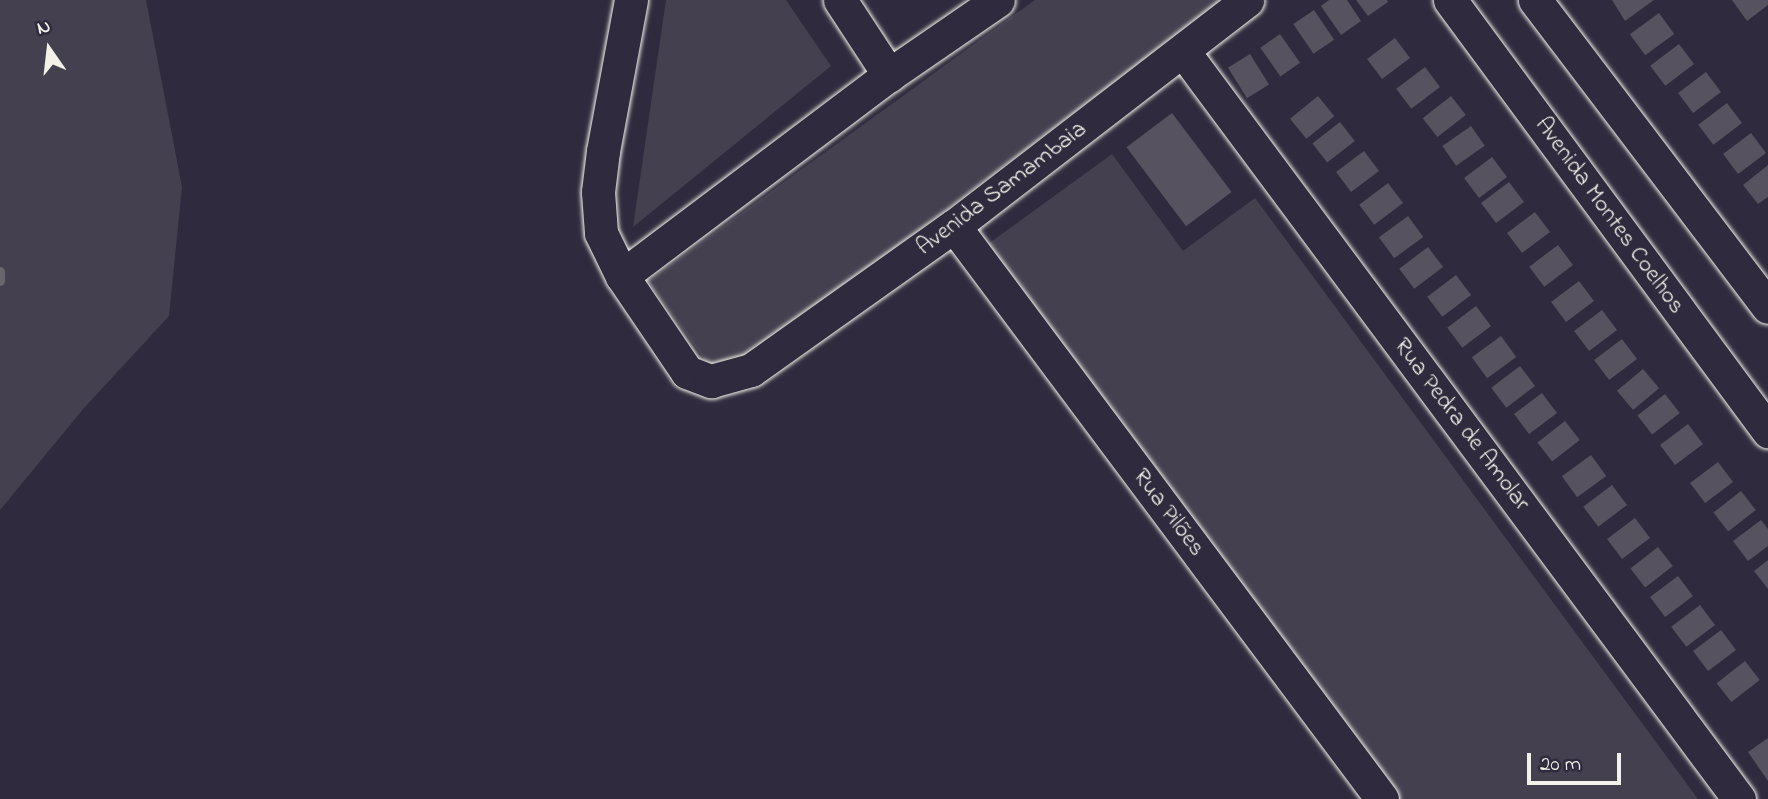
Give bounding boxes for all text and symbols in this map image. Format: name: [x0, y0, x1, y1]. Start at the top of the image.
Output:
text: N: [34, 13, 53, 43]
north arrow: [14, 14, 84, 84]
street label: Avenida Montes Coelhos: [1528, 112, 1690, 320]
street label: Avenida Samambaia: [911, 116, 1093, 262]
street label: Rua Pedra de Amolar: [1387, 333, 1535, 517]
street label: Rua Pilões: [1126, 464, 1210, 562]
scale bar: [1530, 740, 1624, 784]
text: 20 m: [1540, 750, 1581, 780]

